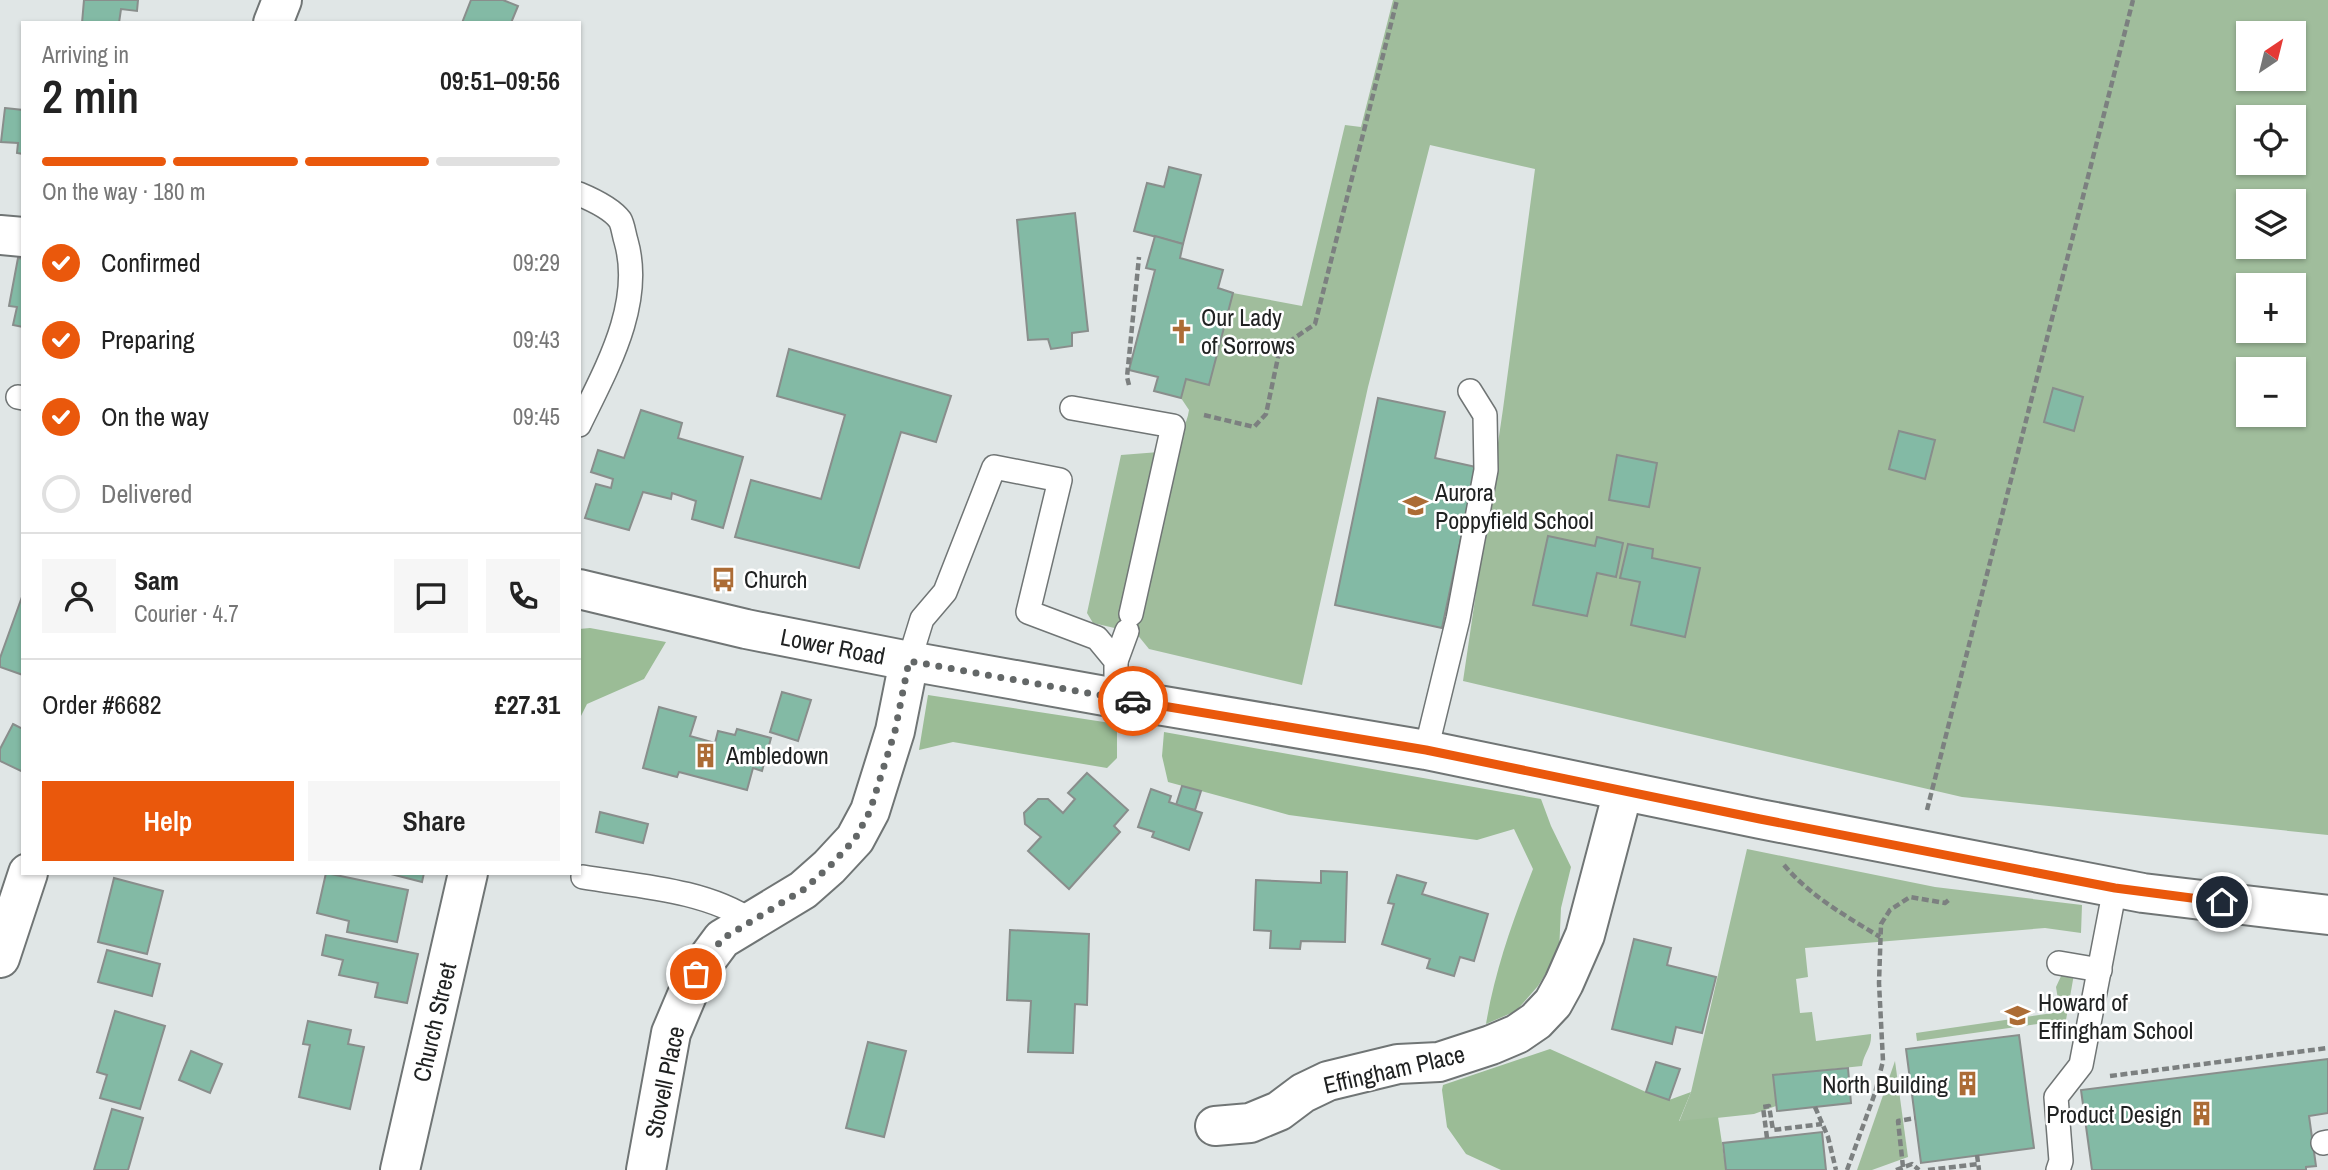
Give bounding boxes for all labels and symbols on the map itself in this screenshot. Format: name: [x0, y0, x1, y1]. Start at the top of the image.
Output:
north arrow: [2236, 21, 2306, 91]
place label: Our Lady of Sorrows: [1201, 301, 1295, 361]
church icon: Our Lady of Sorrows: [1167, 317, 1195, 345]
place label: Aurora Poppyfield School: [1434, 476, 1594, 536]
school or university icon: Aurora Poppyfield School: [1401, 492, 1429, 520]
place label: Church: [744, 563, 807, 595]
bus stop icon: Church: [710, 565, 738, 593]
street label: Lower Road: [778, 620, 888, 672]
courier: [1098, 666, 1168, 736]
place label: Ambledown: [725, 739, 829, 771]
building icon: Ambledown: [692, 741, 720, 769]
pin: [2192, 872, 2252, 932]
pin: [666, 944, 726, 1004]
street label: Church Street: [405, 959, 463, 1085]
place label: Howard of Effingham School: [2038, 986, 2193, 1046]
school or university icon: Howard of Effingham School: [2004, 1002, 2032, 1030]
street label: Stovell Place: [637, 1023, 691, 1141]
street label: Effingham Place: [1320, 1037, 1468, 1101]
place label: North Building: [1822, 1068, 1948, 1100]
building icon: North Building: [1954, 1070, 1982, 1098]
place label: Product Design: [2046, 1098, 2182, 1130]
building icon: Product Design: [2188, 1100, 2216, 1128]

